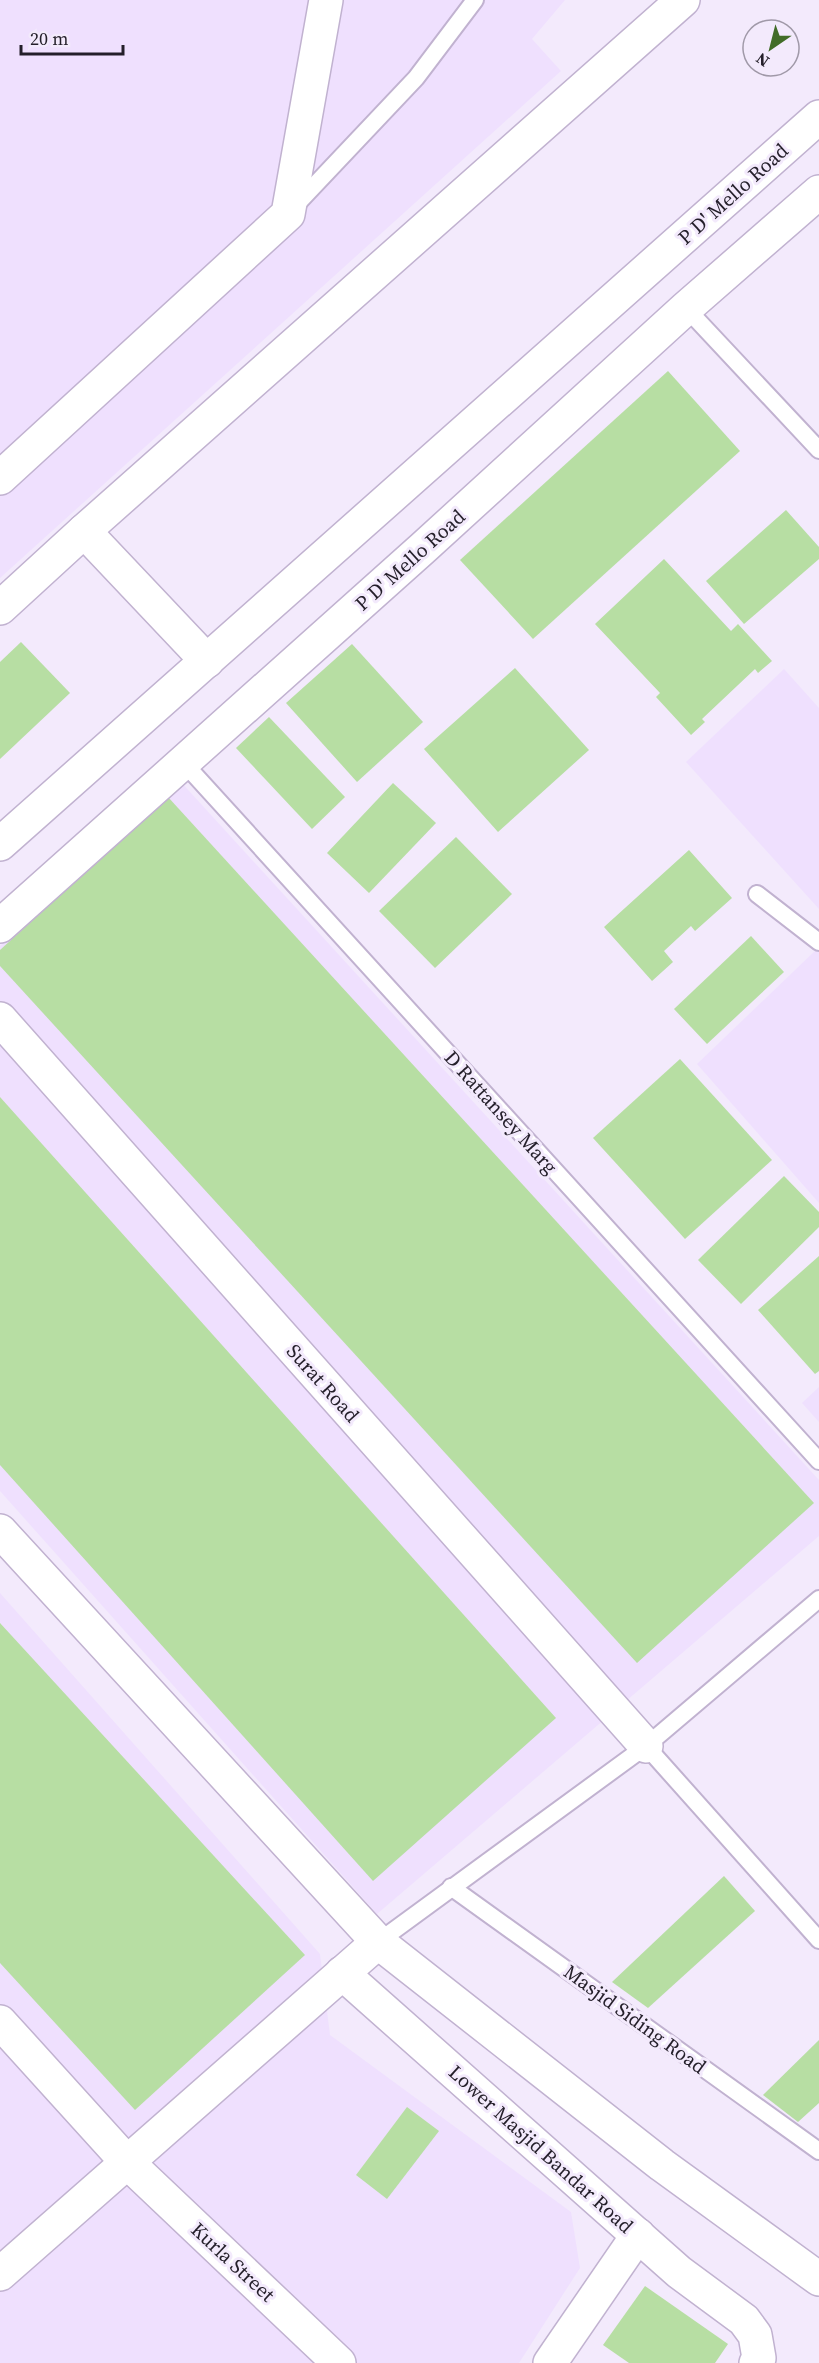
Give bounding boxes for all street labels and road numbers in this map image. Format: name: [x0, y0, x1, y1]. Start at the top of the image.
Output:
street label: P D' Mello Road: [672, 136, 795, 251]
street label: P D' Mello Road: [349, 502, 472, 617]
street label: D Rattansey Marg: [438, 1044, 564, 1180]
street label: Surat Road: [280, 1338, 366, 1429]
street label: Masjid Siding Road: [558, 1958, 713, 2081]
street label: Lower Masjid Bandar Road: [443, 2058, 640, 2240]
street label: Kurla Street: [185, 2216, 281, 2308]

